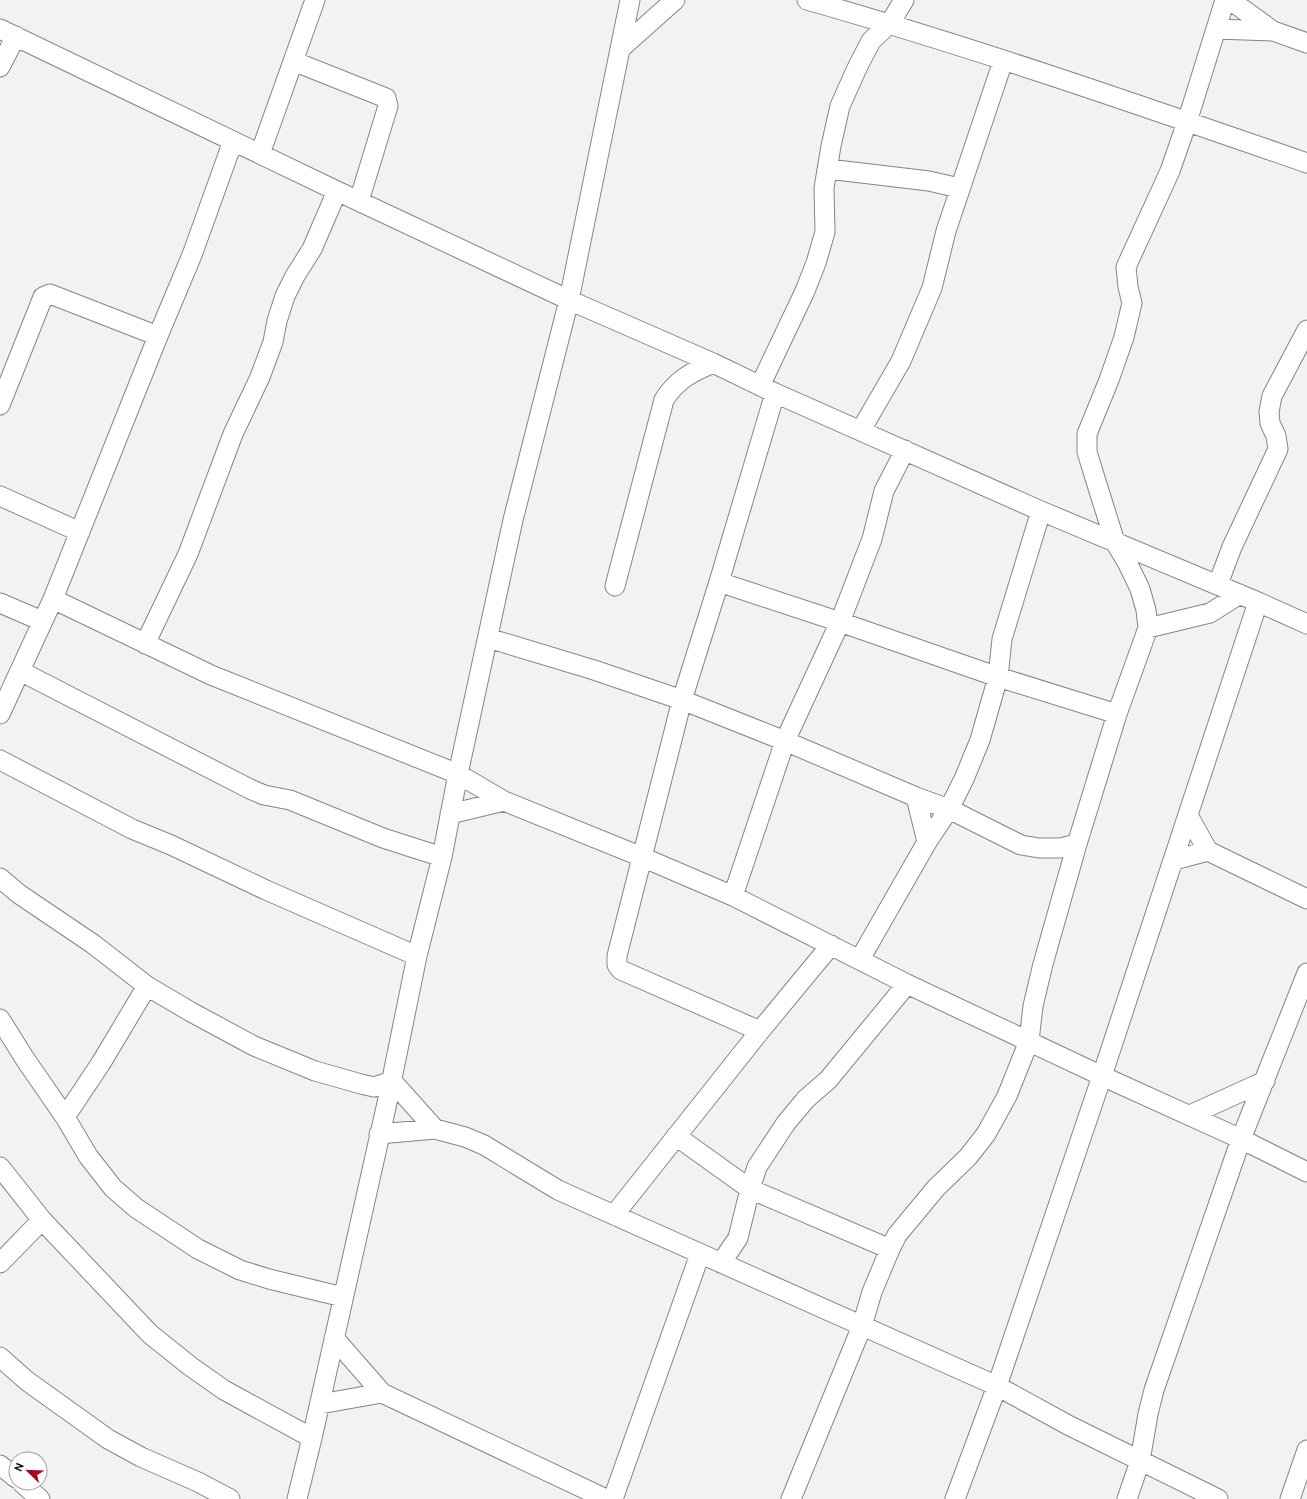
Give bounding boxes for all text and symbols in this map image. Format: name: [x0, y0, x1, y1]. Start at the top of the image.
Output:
north arrow: [8, 1451, 48, 1491]
text: N: [11, 1461, 27, 1473]

